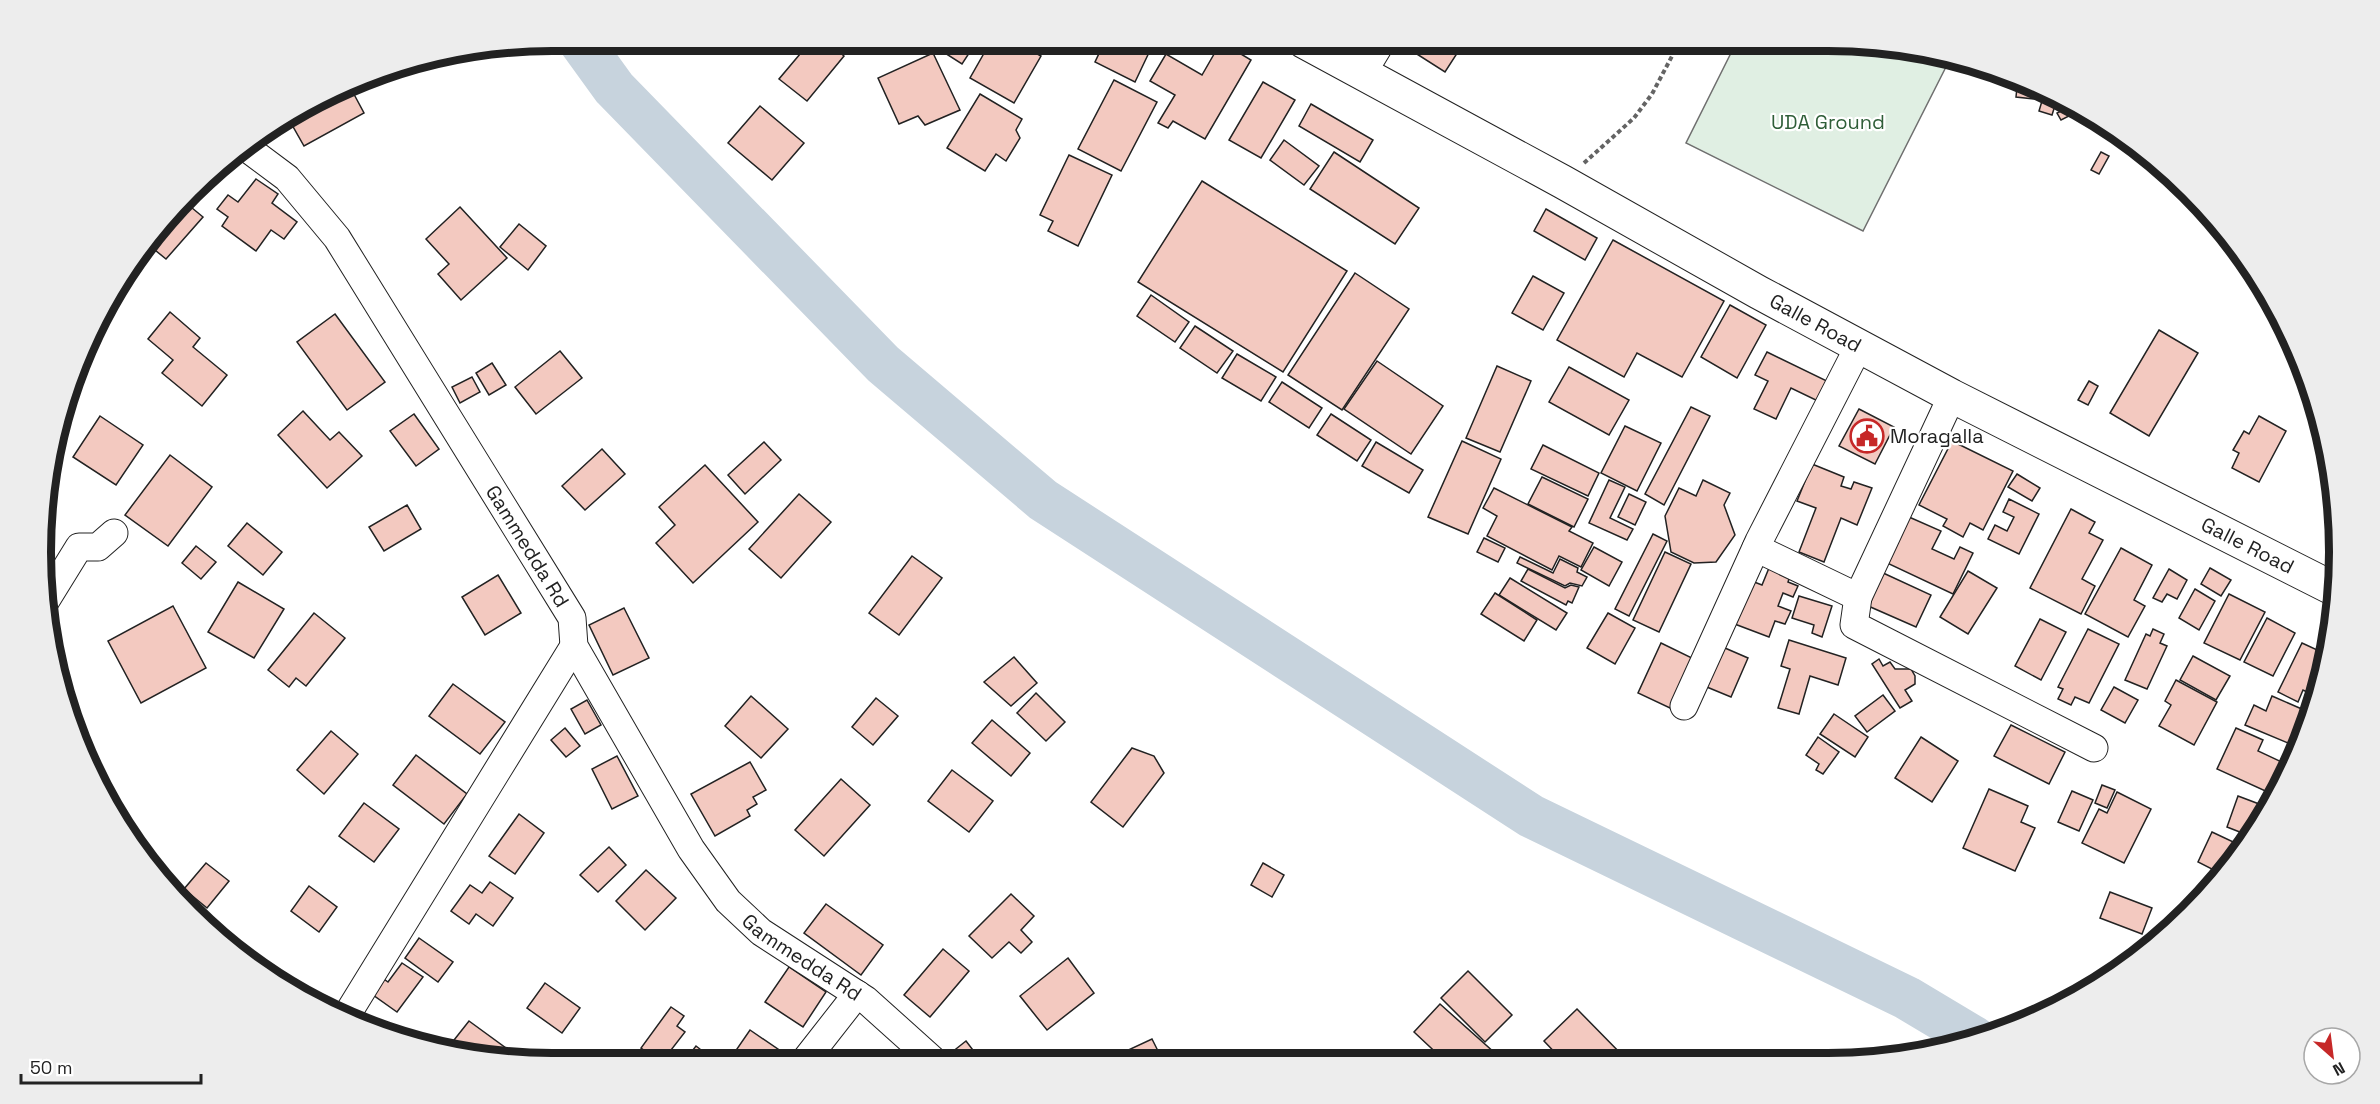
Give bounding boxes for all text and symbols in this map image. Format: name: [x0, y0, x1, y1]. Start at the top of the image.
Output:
park label: UDA Ground: [1771, 109, 1885, 135]
street label: Galle Road: [1765, 288, 1866, 358]
public building icon: Moragalla: [1849, 418, 1885, 454]
place label: Moragalla: [1890, 423, 1984, 449]
street label: Gammedda Rd: [480, 480, 575, 612]
street label: Galle Road: [2197, 511, 2298, 580]
street label: Gammedda Rd: [736, 908, 867, 1007]
north arrow: [2302, 1026, 2362, 1086]
scale bar: [21, 1047, 201, 1085]
text: 50 m: [30, 1056, 72, 1079]
text: N: [2329, 1057, 2348, 1081]

